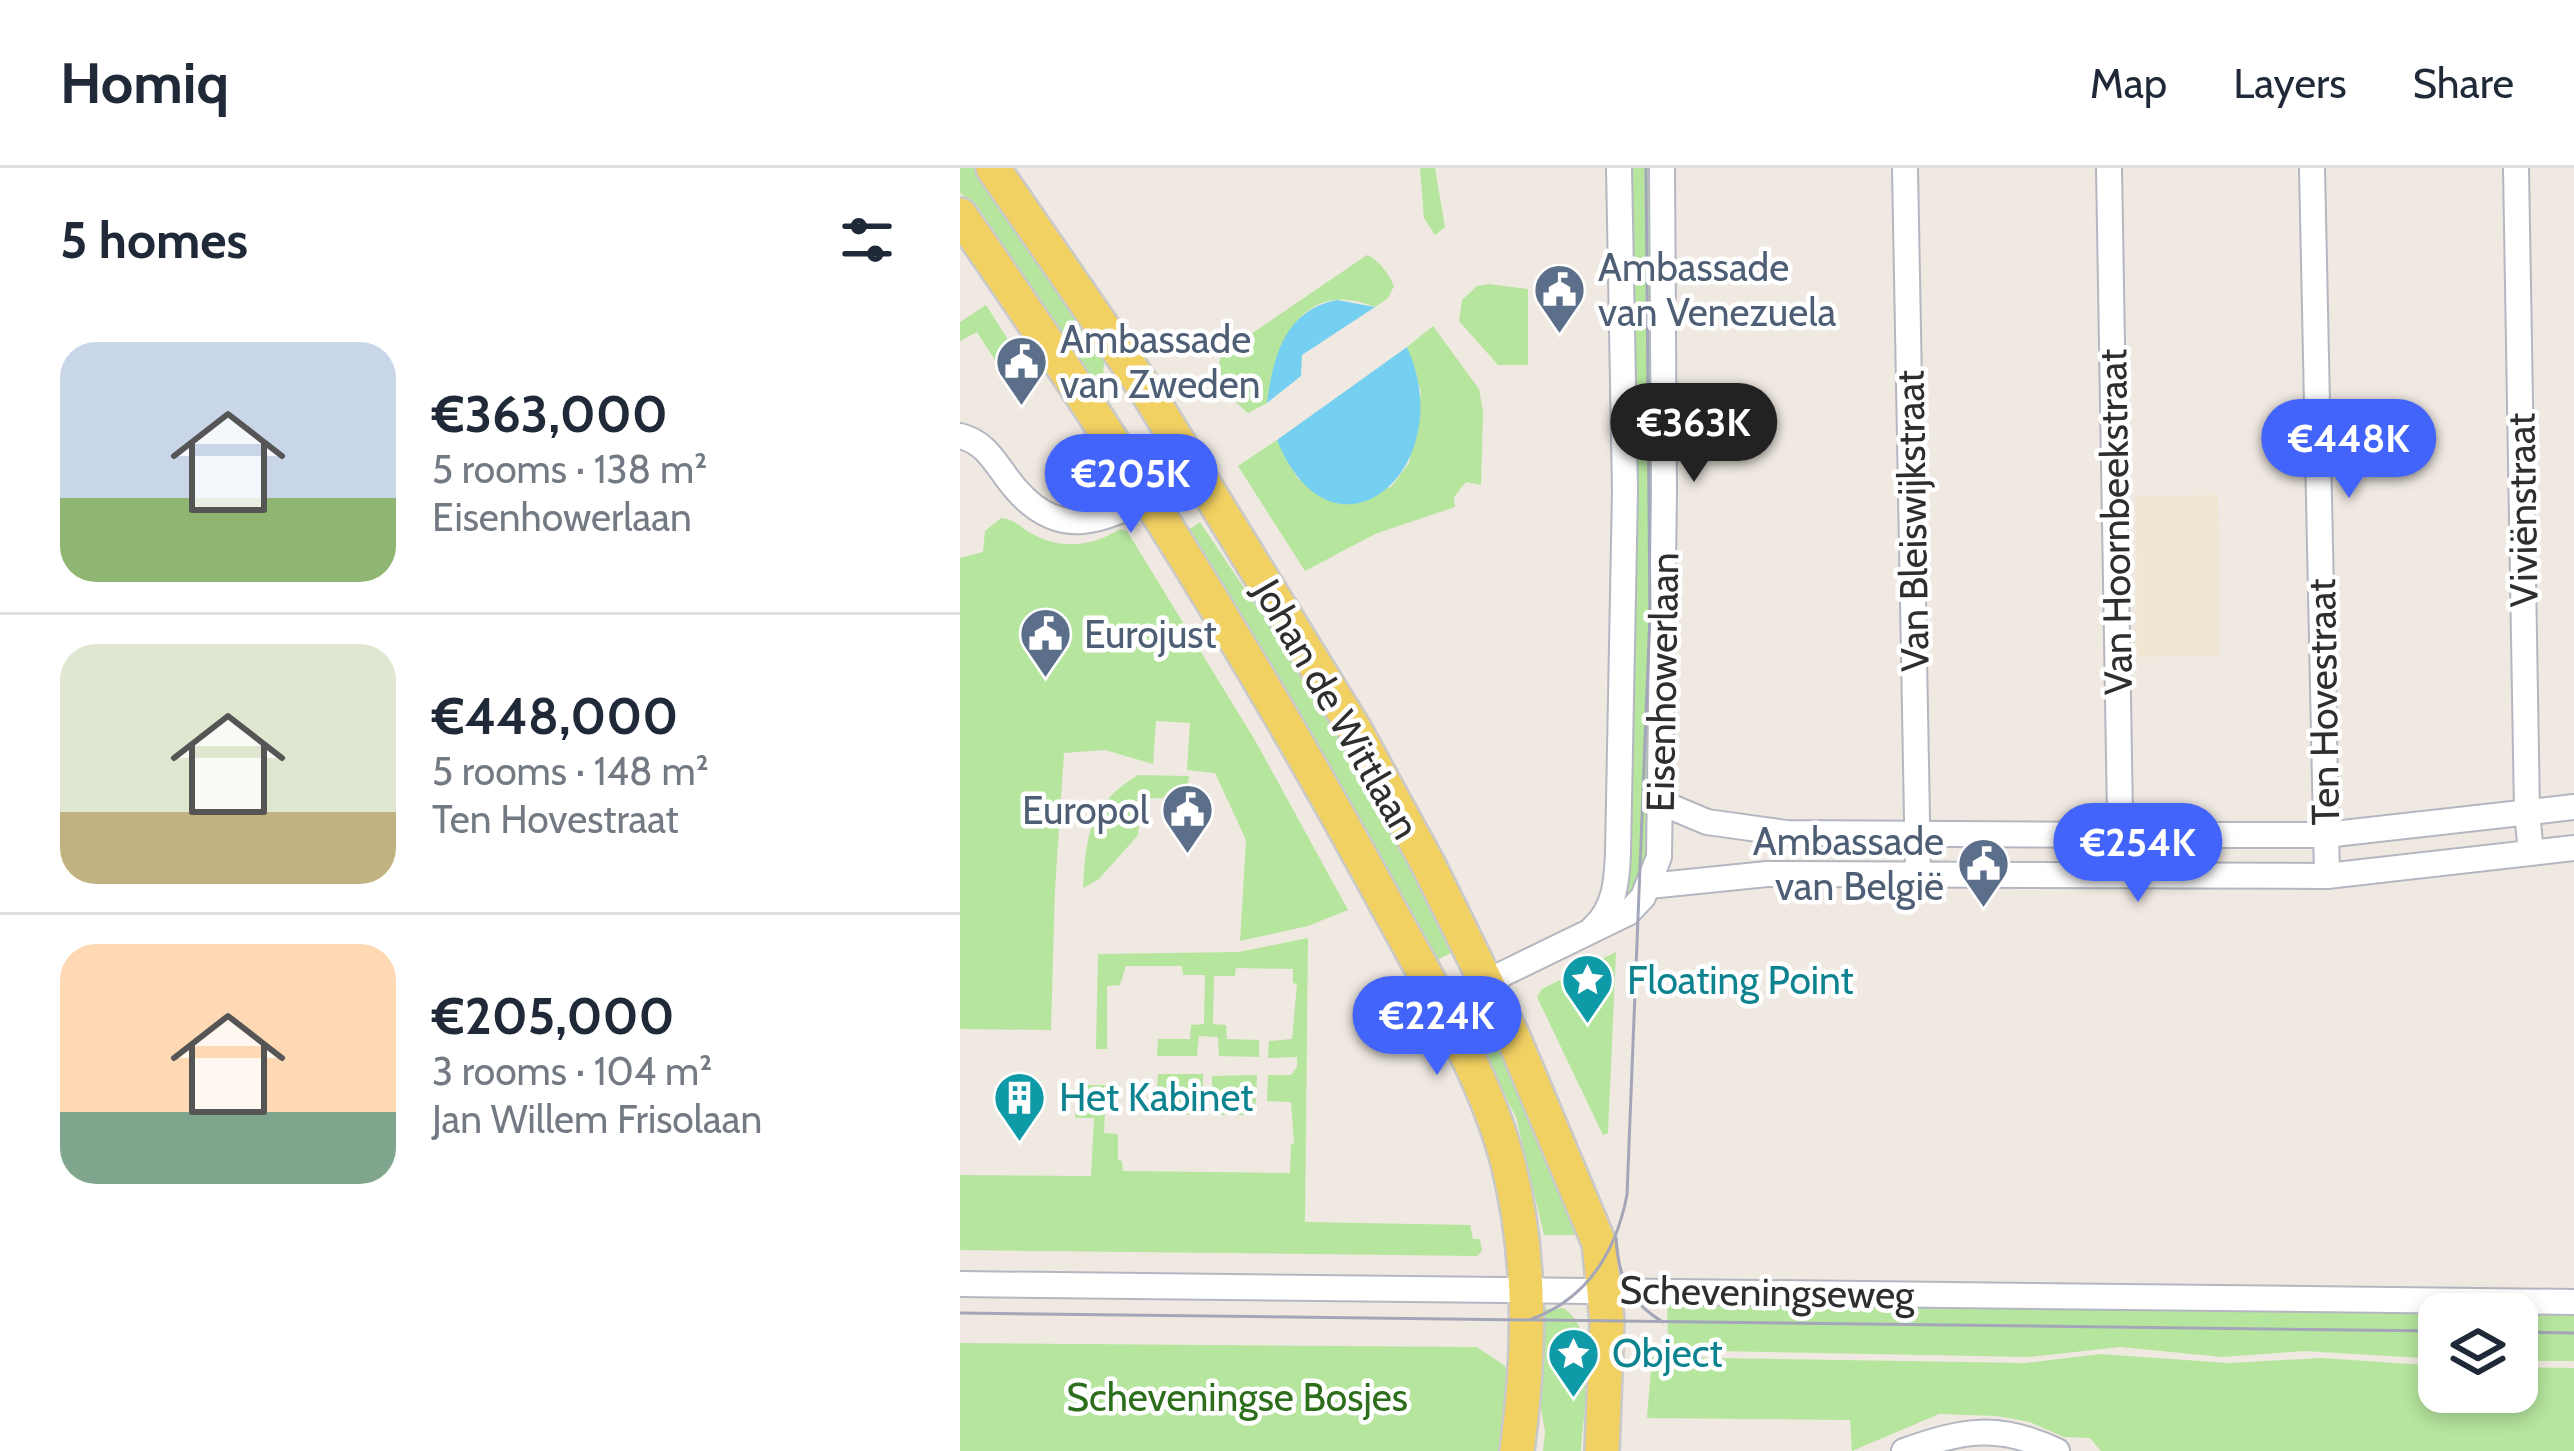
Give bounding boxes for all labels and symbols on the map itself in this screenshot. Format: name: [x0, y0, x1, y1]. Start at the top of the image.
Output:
place label: Ambassade van Venezuela: [1598, 243, 1836, 336]
public building icon: Ambassade van Venezuela: [1531, 261, 1587, 335]
place label: Ambassade van Zweden: [1060, 315, 1261, 408]
public building icon: Ambassade van Zweden: [993, 333, 1049, 407]
street label: Van Hoornbeekstraat: [2088, 349, 2142, 695]
street label: Van Bleiswijkstraat: [1885, 370, 1939, 672]
pin: €363K: [1610, 383, 1778, 485]
pin: €448K: [2265, 399, 2433, 501]
street label: Viviënstraat: [2496, 412, 2548, 608]
pin: €205K: [1047, 434, 1215, 536]
street label: Eisenhowerlaan: [1636, 552, 1688, 812]
street label: Johan de Wittlaan: [1243, 570, 1431, 847]
street label: Ten Hovestraat: [2297, 578, 2349, 826]
public building icon: Eurojust: [1017, 606, 1073, 680]
place label: Eurojust: [1084, 610, 1217, 658]
public building icon: Europol: [1160, 782, 1216, 856]
place label: Europol: [1022, 786, 1149, 834]
pin: €254K: [2054, 803, 2222, 905]
place label: Ambassade van België: [1753, 817, 1944, 910]
public building icon: Ambassade van België: [1955, 835, 2011, 909]
place icon: Floating Point: [1560, 952, 1616, 1026]
place label: Floating Point: [1627, 956, 1854, 1004]
pin: €224K: [1353, 976, 1521, 1078]
building icon: Het Kabinet: [992, 1069, 1048, 1143]
place label: Het Kabinet: [1059, 1073, 1254, 1121]
street label: Scheveningseweg: [1619, 1265, 1916, 1319]
place icon: Object: [1545, 1325, 1601, 1399]
place label: Object: [1612, 1329, 1723, 1377]
park label: Scheveningse Bosjes: [1066, 1373, 1408, 1421]

